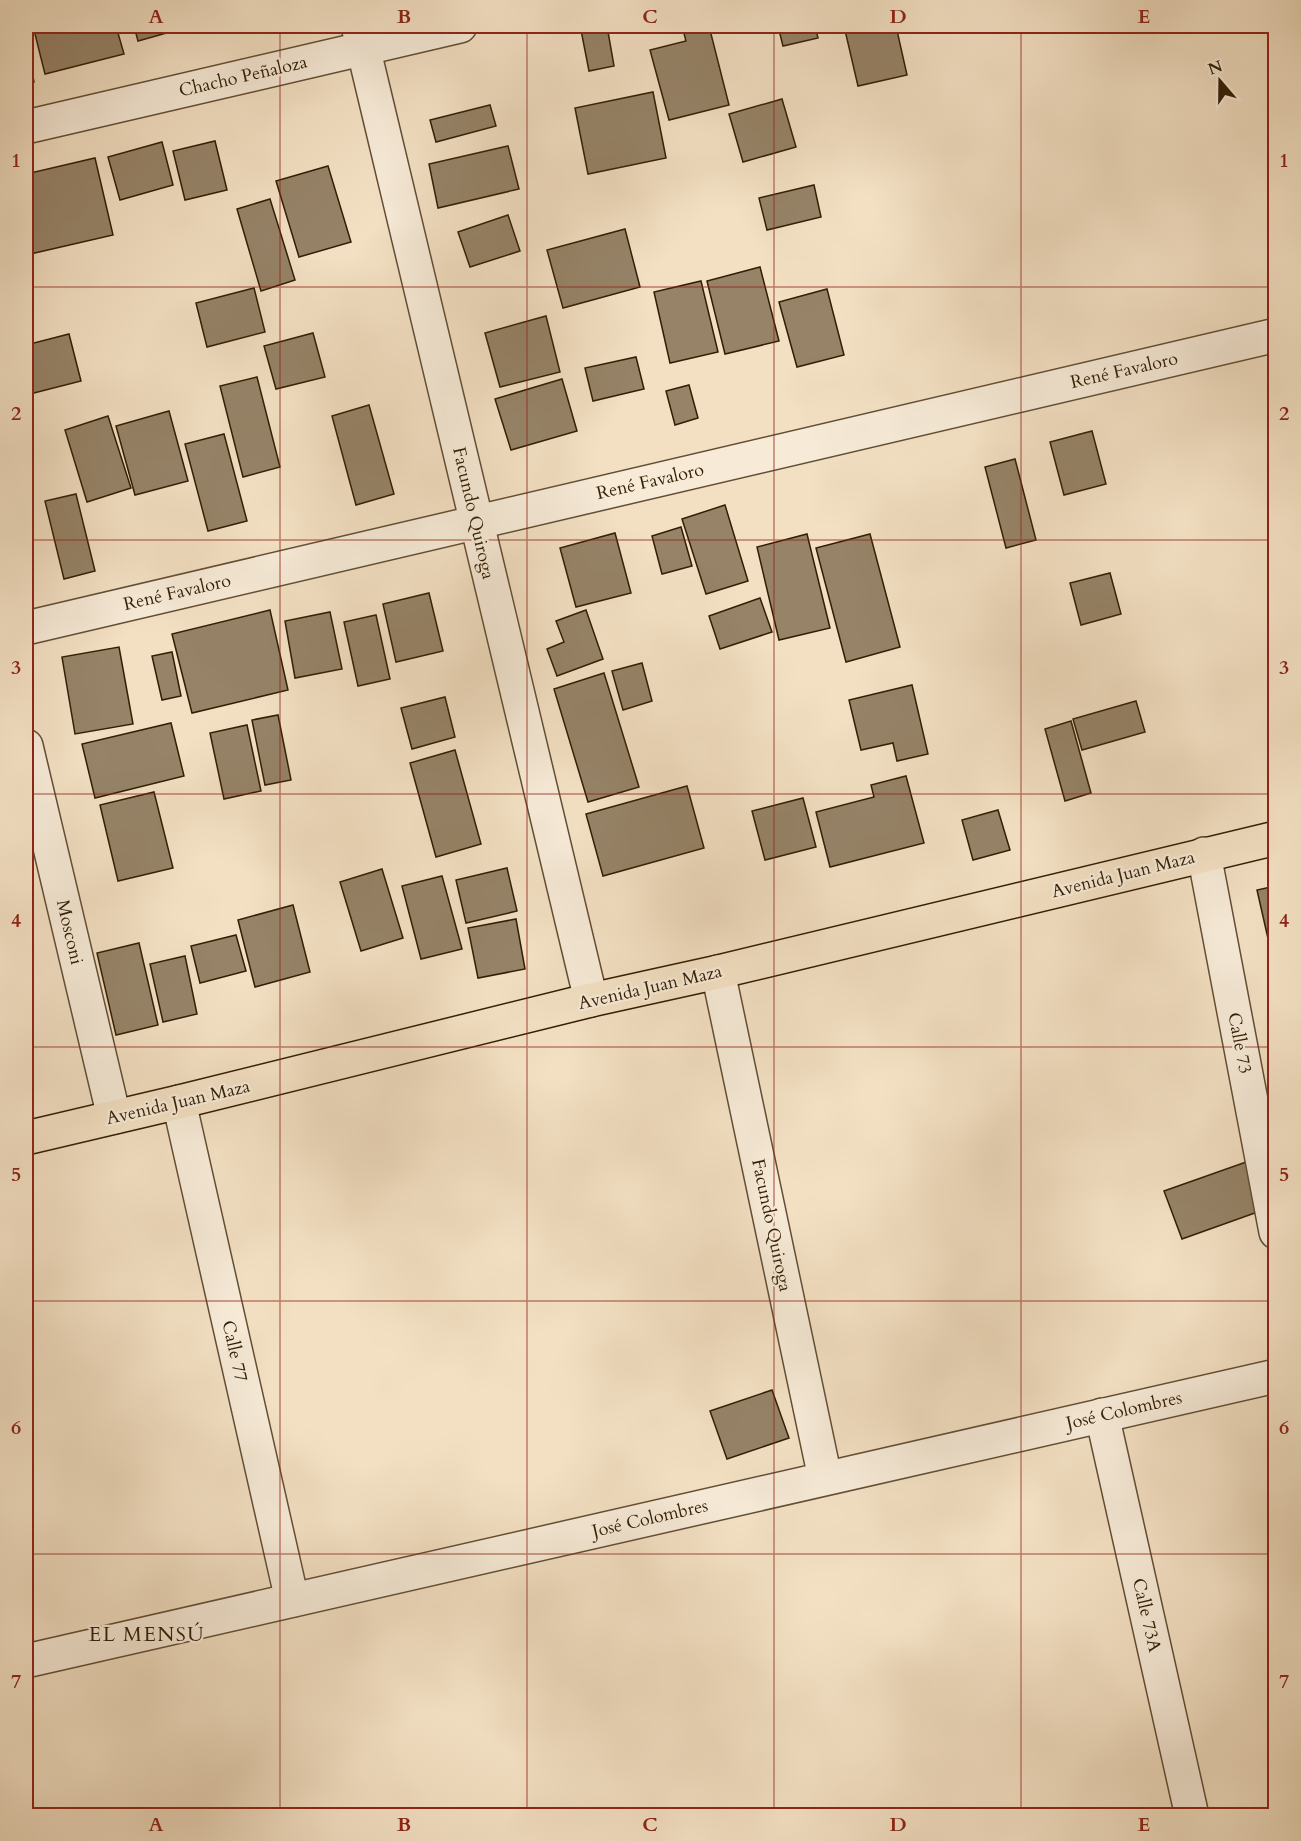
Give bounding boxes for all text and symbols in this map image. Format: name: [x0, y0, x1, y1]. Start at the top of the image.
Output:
text: A: [148, 3, 164, 30]
text: B: [397, 3, 411, 30]
text: C: [642, 3, 658, 30]
text: D: [889, 3, 907, 30]
text: E: [1138, 3, 1150, 30]
street label: Chacho Peñaloza: [176, 50, 310, 103]
north arrow: [1190, 51, 1250, 111]
text: N: [1205, 55, 1226, 81]
text: 1: [11, 147, 21, 174]
text: 1: [1279, 147, 1289, 174]
street label: René Favaloro: [1068, 346, 1180, 395]
text: 2: [11, 400, 21, 427]
text: 2: [1279, 400, 1289, 427]
street label: Facundo Quiroga: [446, 444, 501, 582]
street label: René Favaloro: [594, 457, 706, 506]
street label: René Favaloro: [121, 568, 233, 617]
text: 3: [11, 654, 21, 681]
text: 3: [1279, 654, 1289, 681]
street label: Avenida Juan Maza: [1049, 845, 1198, 904]
street label: Mosconi: [50, 897, 89, 967]
text: 4: [11, 907, 21, 934]
text: 4: [1279, 907, 1289, 934]
street label: Avenida Juan Maza: [576, 959, 725, 1016]
street label: Calle 73: [1221, 1010, 1258, 1076]
street label: Avenida Juan Maza: [104, 1074, 253, 1131]
street label: Facundo Quiroga: [745, 1156, 798, 1294]
text: 5: [11, 1161, 21, 1188]
text: 5: [1279, 1161, 1289, 1188]
street label: Calle 77: [215, 1318, 254, 1384]
street label: José Colombres: [1061, 1385, 1185, 1437]
text: 6: [11, 1414, 21, 1441]
text: 6: [1279, 1414, 1289, 1441]
street label: José Colombres: [587, 1493, 711, 1545]
street label: Calle 73A: [1126, 1576, 1167, 1655]
district label: EL MENSÚ: [89, 1621, 205, 1648]
text: 7: [11, 1668, 21, 1695]
text: 7: [1279, 1668, 1289, 1695]
text: A: [148, 1811, 164, 1838]
text: B: [397, 1811, 411, 1838]
text: C: [642, 1811, 658, 1838]
text: D: [889, 1811, 907, 1838]
text: E: [1138, 1811, 1150, 1838]

